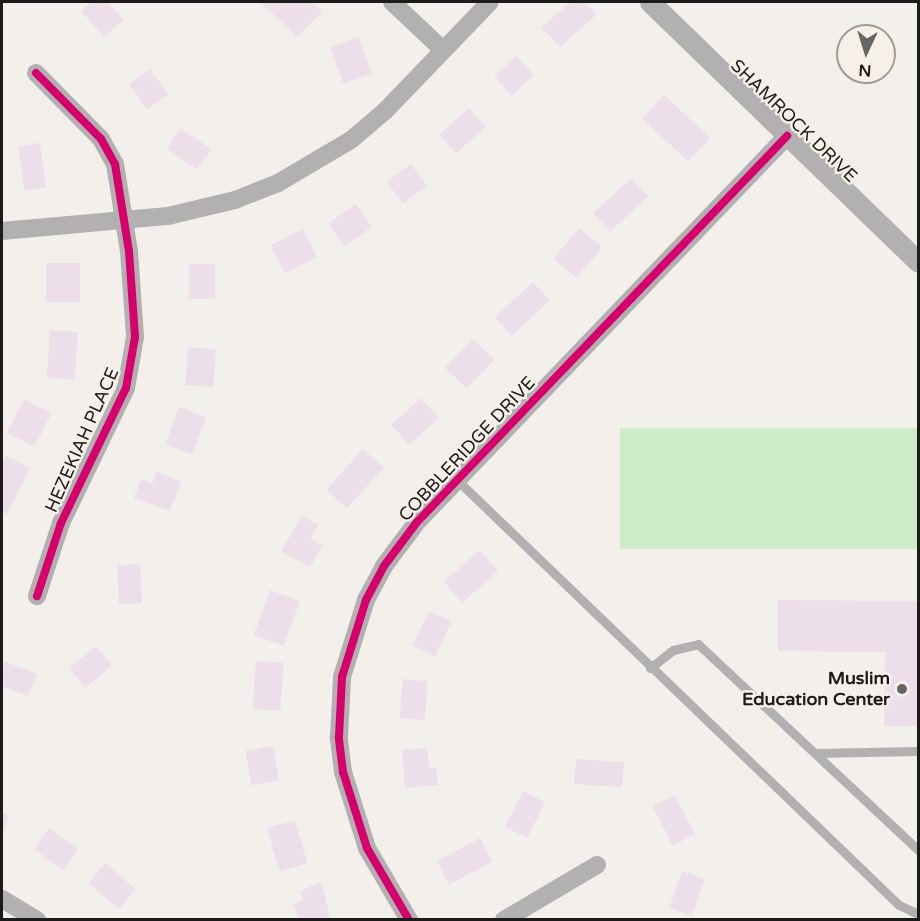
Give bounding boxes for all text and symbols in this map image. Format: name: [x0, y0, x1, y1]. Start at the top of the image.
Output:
north arrow: [836, 24, 896, 84]
street label: SHAMROCK DRIVE: [726, 55, 862, 187]
text: N: [858, 60, 872, 80]
street label: HEZEKIAH PLACE: [40, 364, 124, 516]
street label: COBBLERIDGE DRIVE: [394, 372, 540, 526]
place label: Muslim Education Center: [742, 668, 890, 710]
marker: Muslim Education Center: [895, 682, 909, 696]

